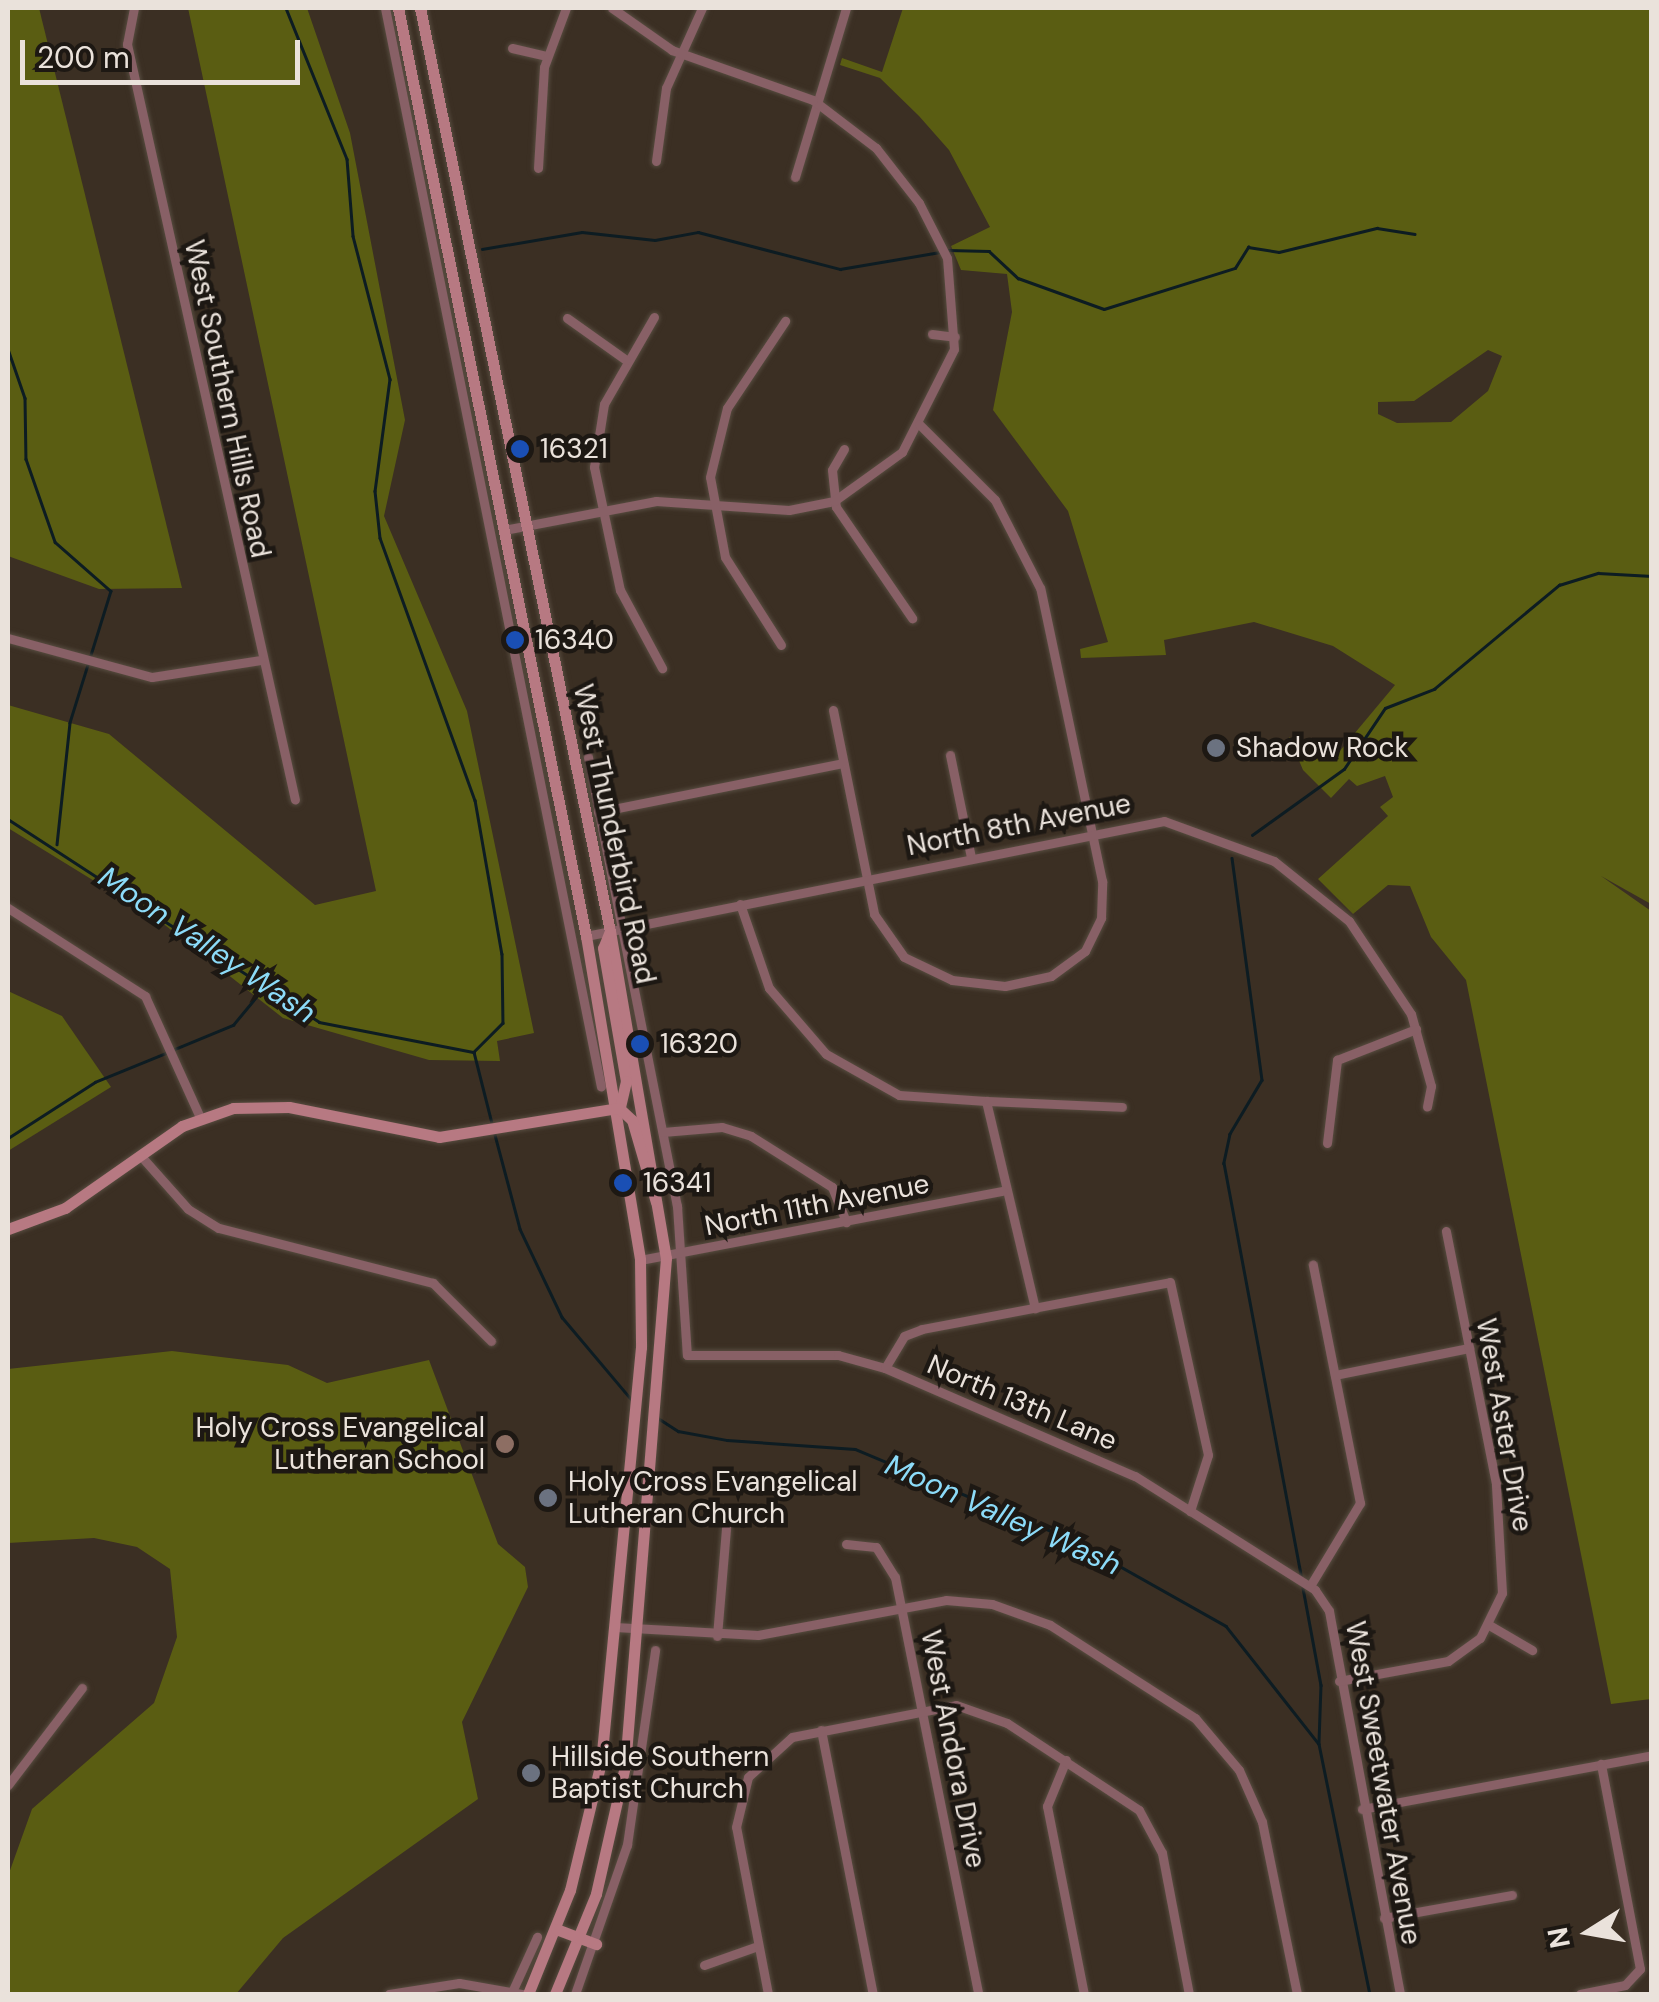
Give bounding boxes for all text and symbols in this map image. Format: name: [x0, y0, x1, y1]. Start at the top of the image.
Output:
scale bar: [25, 20, 305, 82]
text: 200 m: [37, 38, 130, 77]
street label: West Southern Hills Road: [177, 237, 277, 561]
place label: 16321: [540, 432, 608, 466]
marker: 16321: [509, 438, 531, 460]
place label: 16340: [535, 623, 614, 657]
marker: 16340: [504, 629, 526, 651]
street label: West Thunderbird Road: [566, 681, 662, 987]
place label: Shadow Rock: [1236, 731, 1409, 765]
marker: Shadow Rock: [1205, 737, 1227, 759]
street label: North 8th Avenue: [904, 787, 1134, 863]
water label: Moon Valley Wash: [92, 859, 322, 1031]
place label: 16320: [660, 1027, 738, 1061]
marker: 16320: [629, 1033, 651, 1055]
place label: 16341: [643, 1166, 712, 1200]
street label: North 11th Avenue: [702, 1167, 932, 1243]
marker: 16341: [612, 1172, 634, 1194]
street label: West Aster Drive: [1469, 1316, 1539, 1534]
street label: North 13th Lane: [922, 1348, 1122, 1458]
place label: Holy Cross Evangelical Lutheran School: [195, 1411, 485, 1477]
marker: Holy Cross Evangelical Lutheran School: [494, 1433, 516, 1455]
water label: Moon Valley Wash: [880, 1447, 1126, 1583]
place label: Holy Cross Evangelical Lutheran Church: [568, 1465, 858, 1531]
marker: Holy Cross Evangelical Lutheran Church: [537, 1487, 559, 1509]
street label: West Sweetwater Avenue: [1338, 1619, 1428, 1947]
street label: West Andora Drive: [913, 1627, 993, 1871]
place label: Hillside Southern Baptist Church: [551, 1740, 769, 1806]
marker: Hillside Southern Baptist Church: [520, 1762, 542, 1784]
north arrow: [1539, 1882, 1639, 1982]
text: N: [1539, 1924, 1579, 1951]

